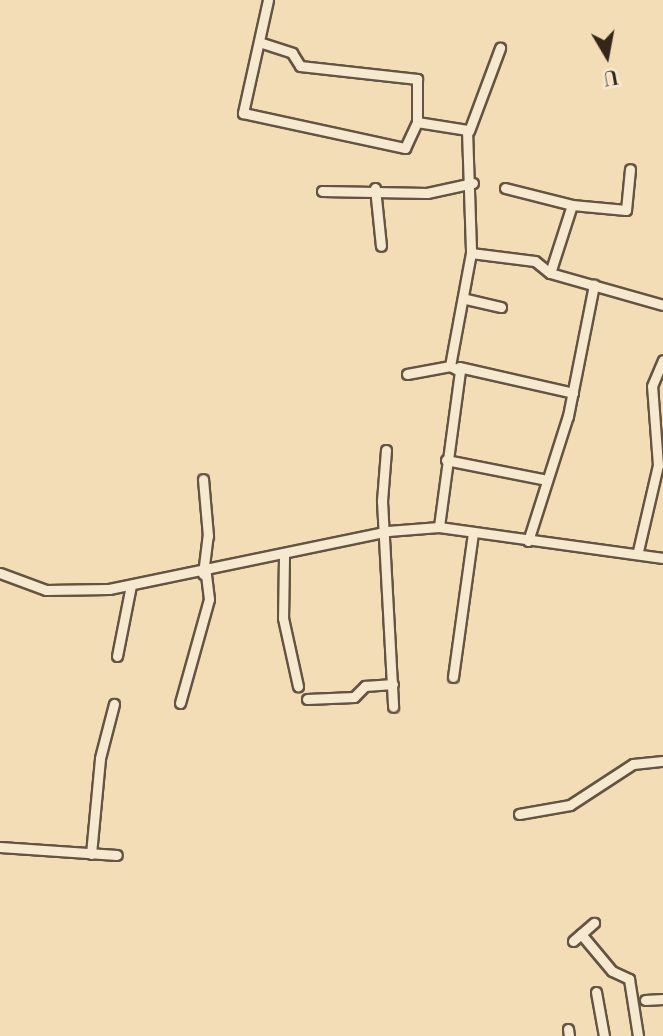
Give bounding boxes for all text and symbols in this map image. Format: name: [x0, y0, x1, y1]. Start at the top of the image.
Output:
north arrow: [572, 21, 642, 91]
text: U: [601, 64, 620, 90]

